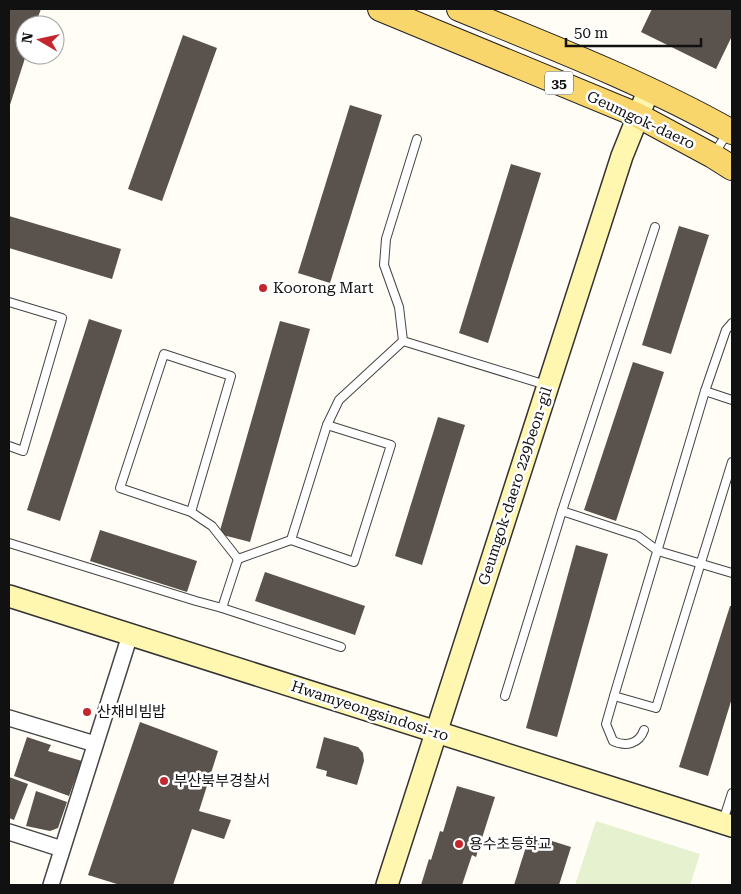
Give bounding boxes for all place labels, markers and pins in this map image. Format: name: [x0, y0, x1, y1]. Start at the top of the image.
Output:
place label: Koorong Mart: [273, 279, 374, 297]
marker: Koorong Mart: [257, 282, 269, 294]
place label: 산채비빔밥: [97, 703, 166, 721]
marker: 산채비빔밥: [81, 706, 93, 718]
place label: 부산북부경찰서: [174, 772, 271, 790]
marker: 부산북부경찰서: [158, 775, 170, 787]
place label: 용수초등학교: [469, 835, 552, 853]
marker: 용수초등학교: [453, 838, 465, 850]

